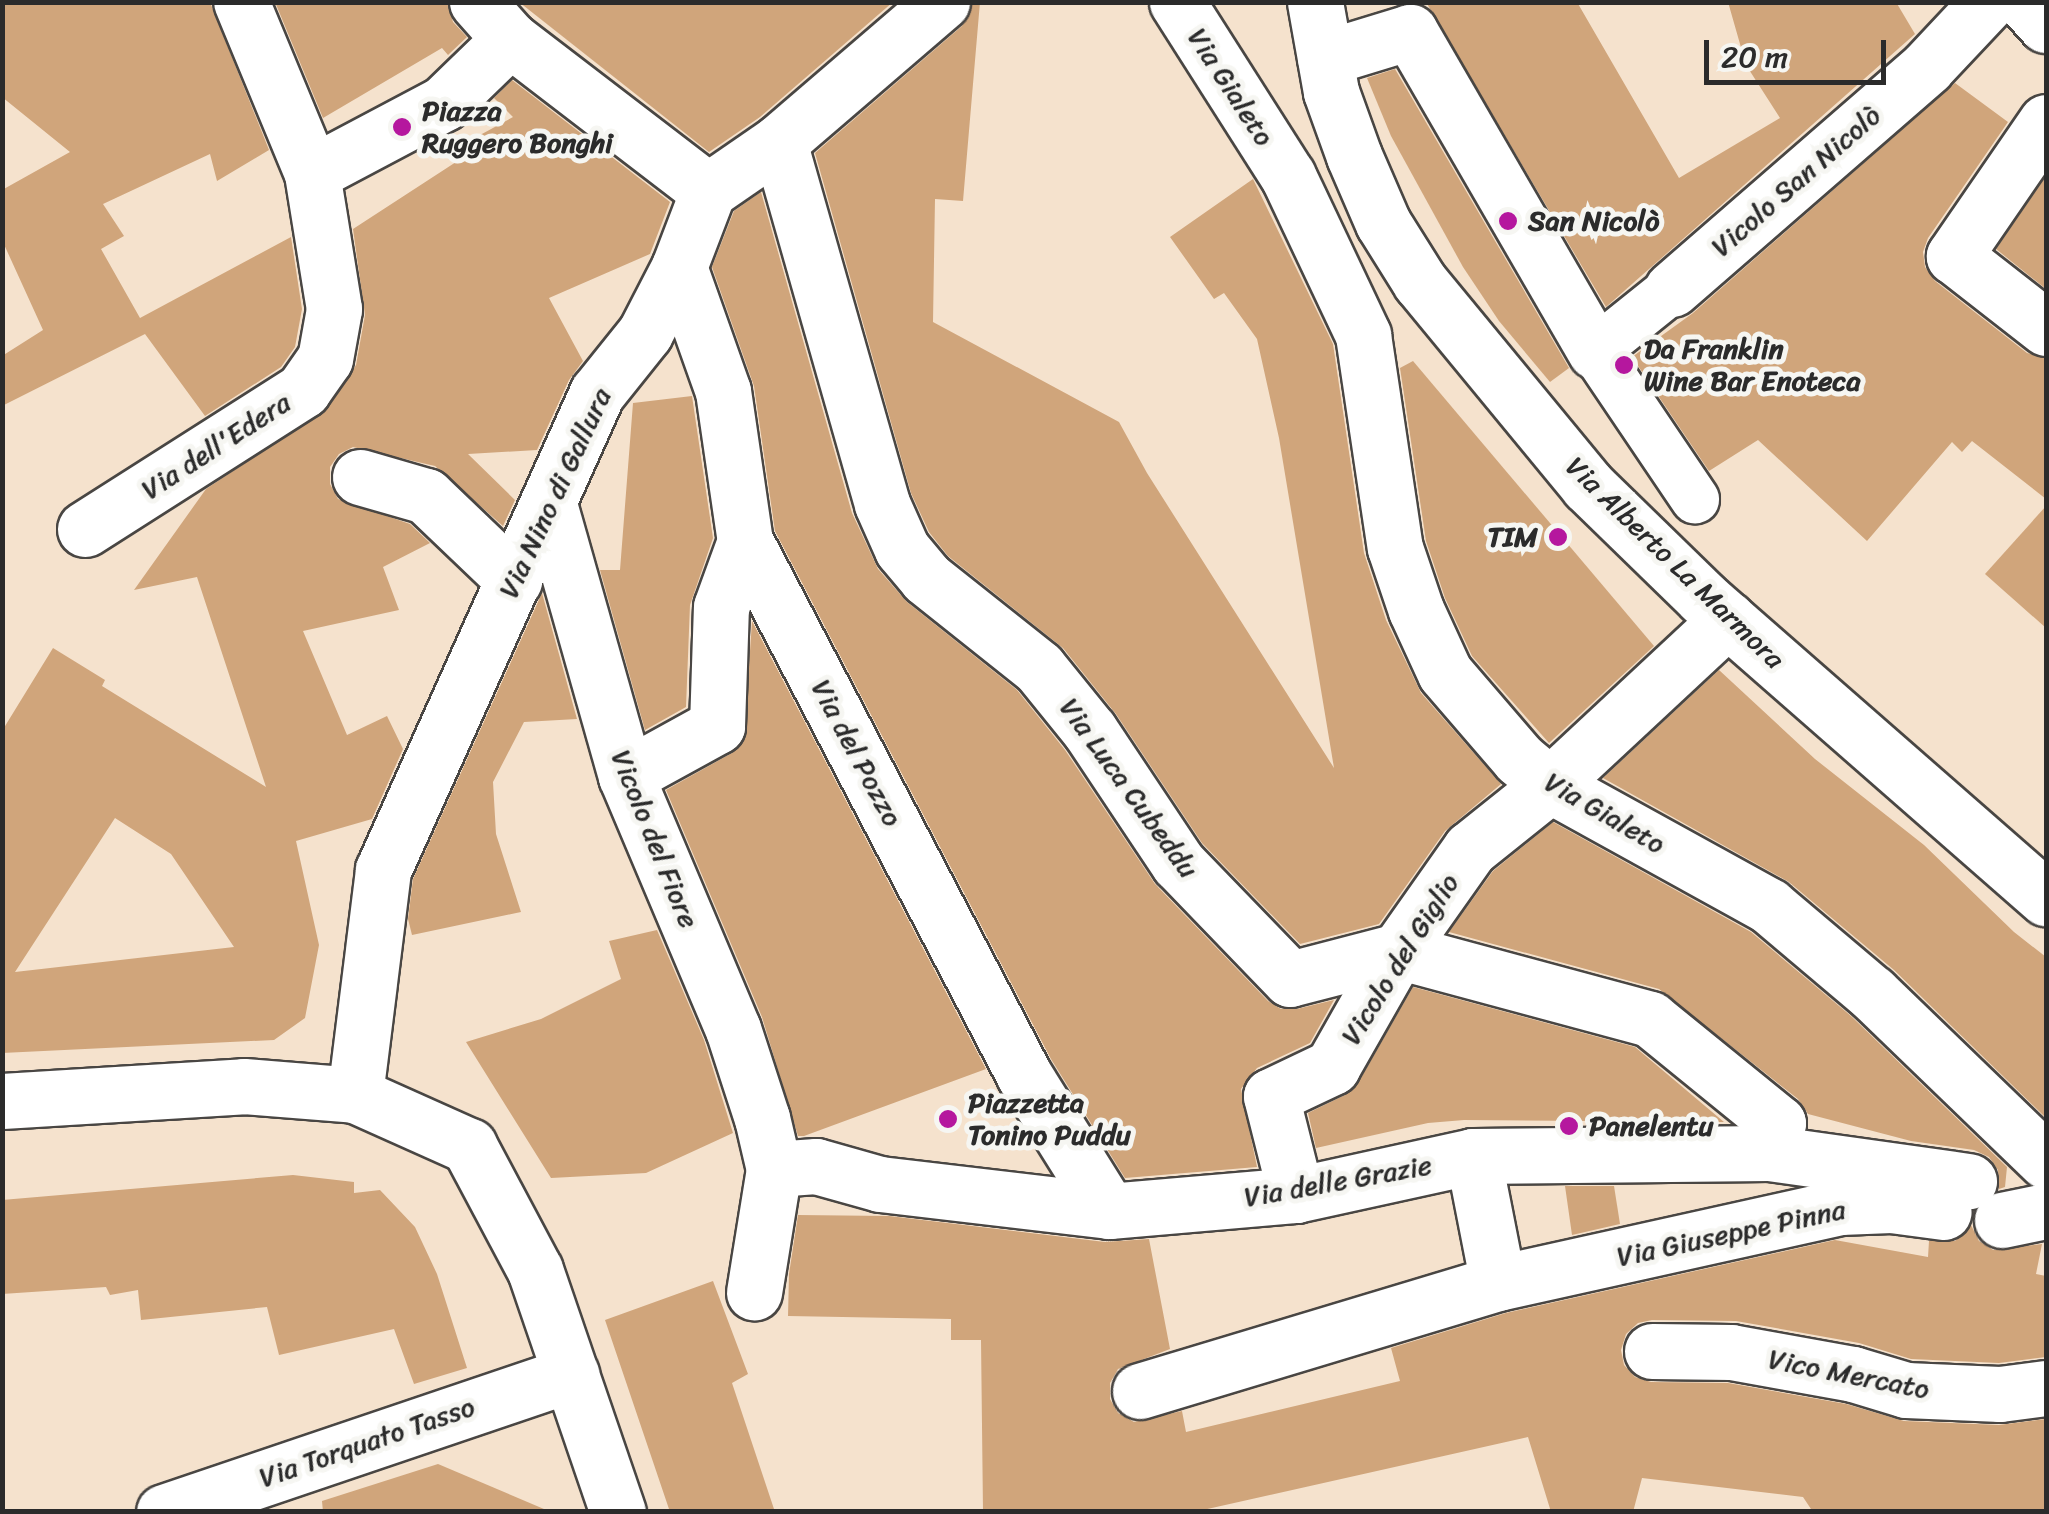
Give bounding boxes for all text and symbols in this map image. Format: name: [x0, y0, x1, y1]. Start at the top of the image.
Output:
scale bar: [1709, 20, 1892, 82]
street label: Via Gialeto: [1181, 22, 1281, 152]
text: 20 m: [1721, 30, 1788, 84]
place label: Piazza Ruggero Bonghi: [422, 94, 613, 160]
street label: Vicolo San Nicolò: [1705, 98, 1887, 264]
marker: Piazza Ruggero Bonghi: [391, 116, 413, 138]
place label: San Nicolò: [1528, 204, 1660, 238]
marker: San Nicolò: [1497, 210, 1519, 232]
place label: Da Franklin Wine Bar Enoteca: [1644, 332, 1860, 398]
marker: Da Franklin Wine Bar Enoteca: [1613, 354, 1635, 376]
street label: Via Nino di Gallura: [492, 383, 618, 603]
street label: Via dell'Edera: [135, 385, 297, 507]
street label: Via Alberto La Marmora: [1559, 450, 1791, 676]
place label: TIM: [1487, 520, 1538, 554]
marker: TIM: [1547, 526, 1569, 548]
street label: Via del Pozzo: [804, 674, 910, 832]
street label: Via Luca Cubeddu: [1052, 691, 1206, 885]
street label: Vicolo del Fiore: [604, 745, 706, 933]
street label: Via Gialeto: [1539, 765, 1671, 861]
street label: Vicolo del Giglio: [1334, 867, 1466, 1051]
place label: Piazzetta Tonino Puddu: [968, 1086, 1131, 1152]
marker: Piazzetta Tonino Puddu: [937, 1108, 959, 1130]
place label: Panelentu: [1589, 1109, 1713, 1143]
marker: Panelentu: [1558, 1115, 1580, 1137]
street label: Via delle Grazie: [1242, 1148, 1434, 1214]
street label: Via Giuseppe Pinna: [1614, 1192, 1848, 1274]
street label: Vico Mercato: [1766, 1342, 1932, 1406]
street label: Via Torquato Tasso: [254, 1389, 480, 1495]

